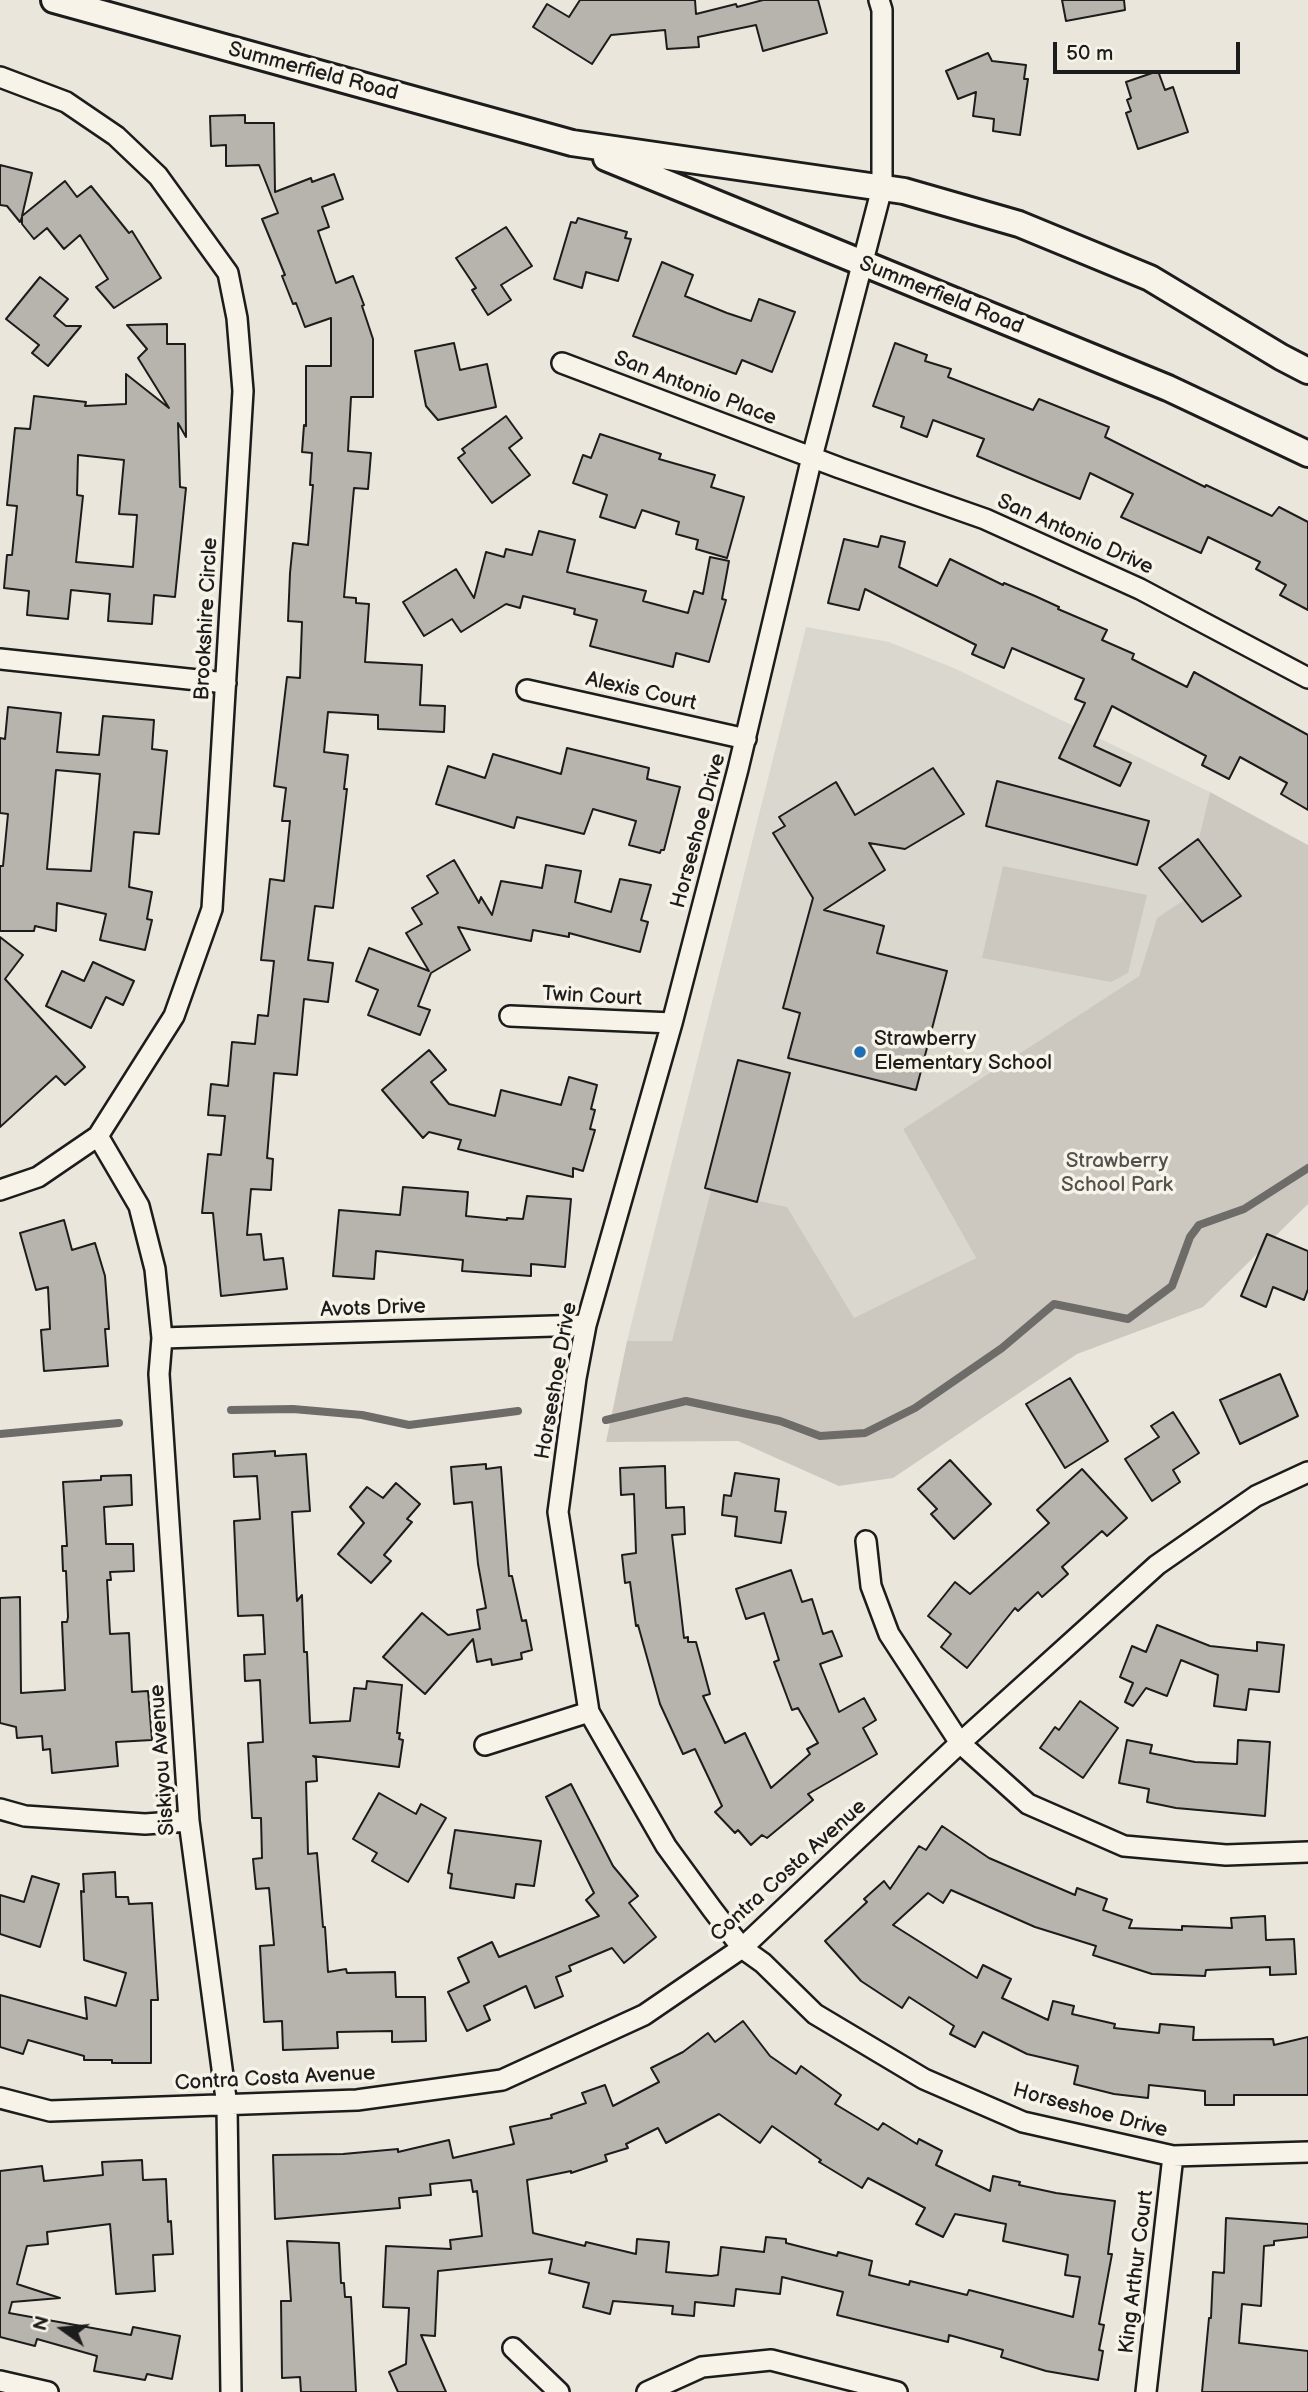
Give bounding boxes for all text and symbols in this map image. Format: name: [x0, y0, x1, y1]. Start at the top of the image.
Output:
scale bar: [1056, 28, 1243, 72]
street label: Summerfield Road: [225, 37, 401, 107]
text: 50 m: [1066, 41, 1113, 66]
street label: Summerfield Road: [855, 252, 1027, 340]
street label: San Antonio Place: [610, 346, 780, 432]
street label: San Antonio Drive: [993, 489, 1157, 581]
street label: Brookshire Circle: [190, 537, 224, 701]
street label: Alexis Court: [583, 667, 699, 717]
street label: Horseshoe Drive: [666, 751, 732, 911]
street label: Twin Court: [541, 982, 643, 1012]
place label: Strawberry Elementary School: [874, 1027, 1052, 1077]
marker: Strawberry Elementary School: [852, 1044, 868, 1060]
park label: Strawberry School Park: [1061, 1149, 1173, 1199]
street label: Avots Drive: [320, 1295, 426, 1323]
street label: Horseshoe Drive: [531, 1300, 583, 1462]
street label: Siskiyou Avenue: [145, 1683, 181, 1837]
street label: Contra Costa Avenue: [706, 1794, 872, 1948]
street label: Contra Costa Avenue: [174, 2061, 376, 2097]
street label: Horseshoe Drive: [1010, 2078, 1170, 2144]
street label: King Arthur Court: [1114, 2189, 1160, 2355]
north arrow: [28, 2294, 98, 2364]
text: N: [29, 2314, 55, 2333]

